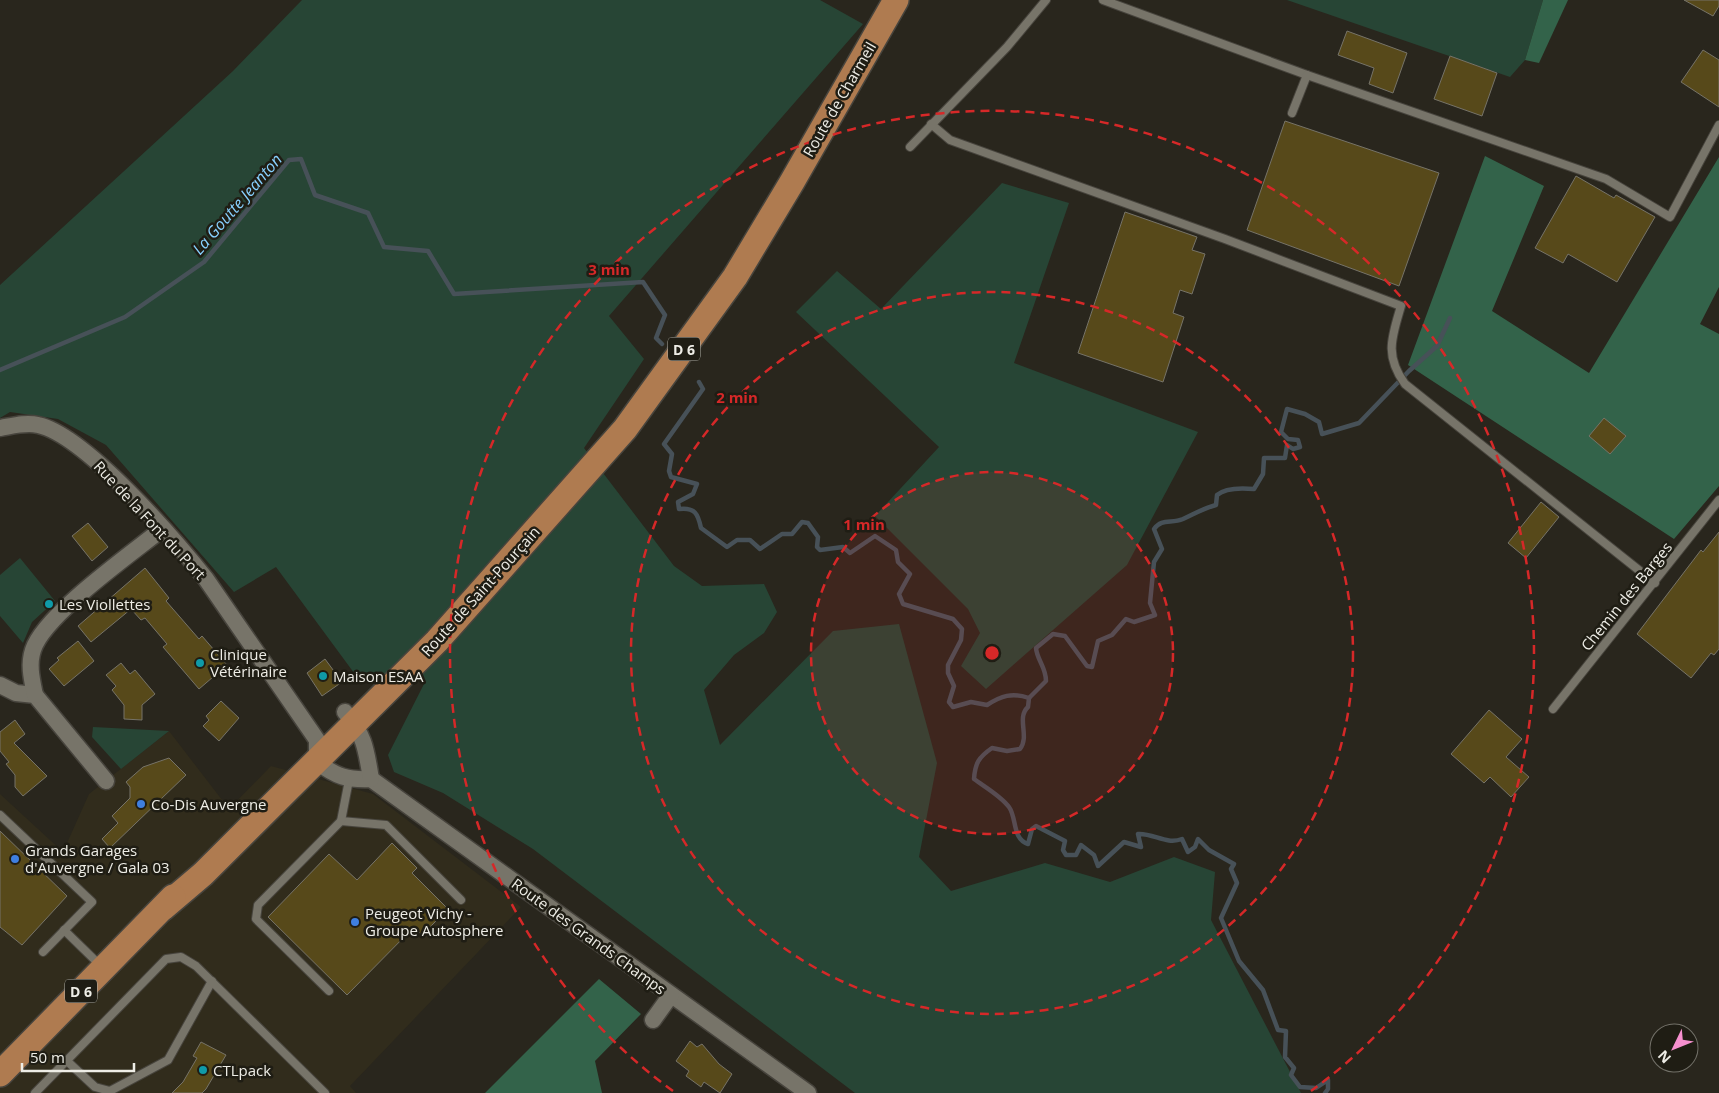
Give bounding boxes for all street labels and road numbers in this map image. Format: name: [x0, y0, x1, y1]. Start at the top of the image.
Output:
street label: Route de Charmeil: [798, 38, 880, 160]
road number: D 6: [668, 338, 700, 360]
street label: Rue de la Font du Port: [90, 456, 210, 584]
street label: Route de Saint-Pourçain: [416, 522, 544, 660]
street label: Chemin des Barges: [1576, 537, 1676, 655]
street label: Route des Grands Champs: [508, 873, 670, 999]
road number: D 6: [65, 979, 97, 1002]

